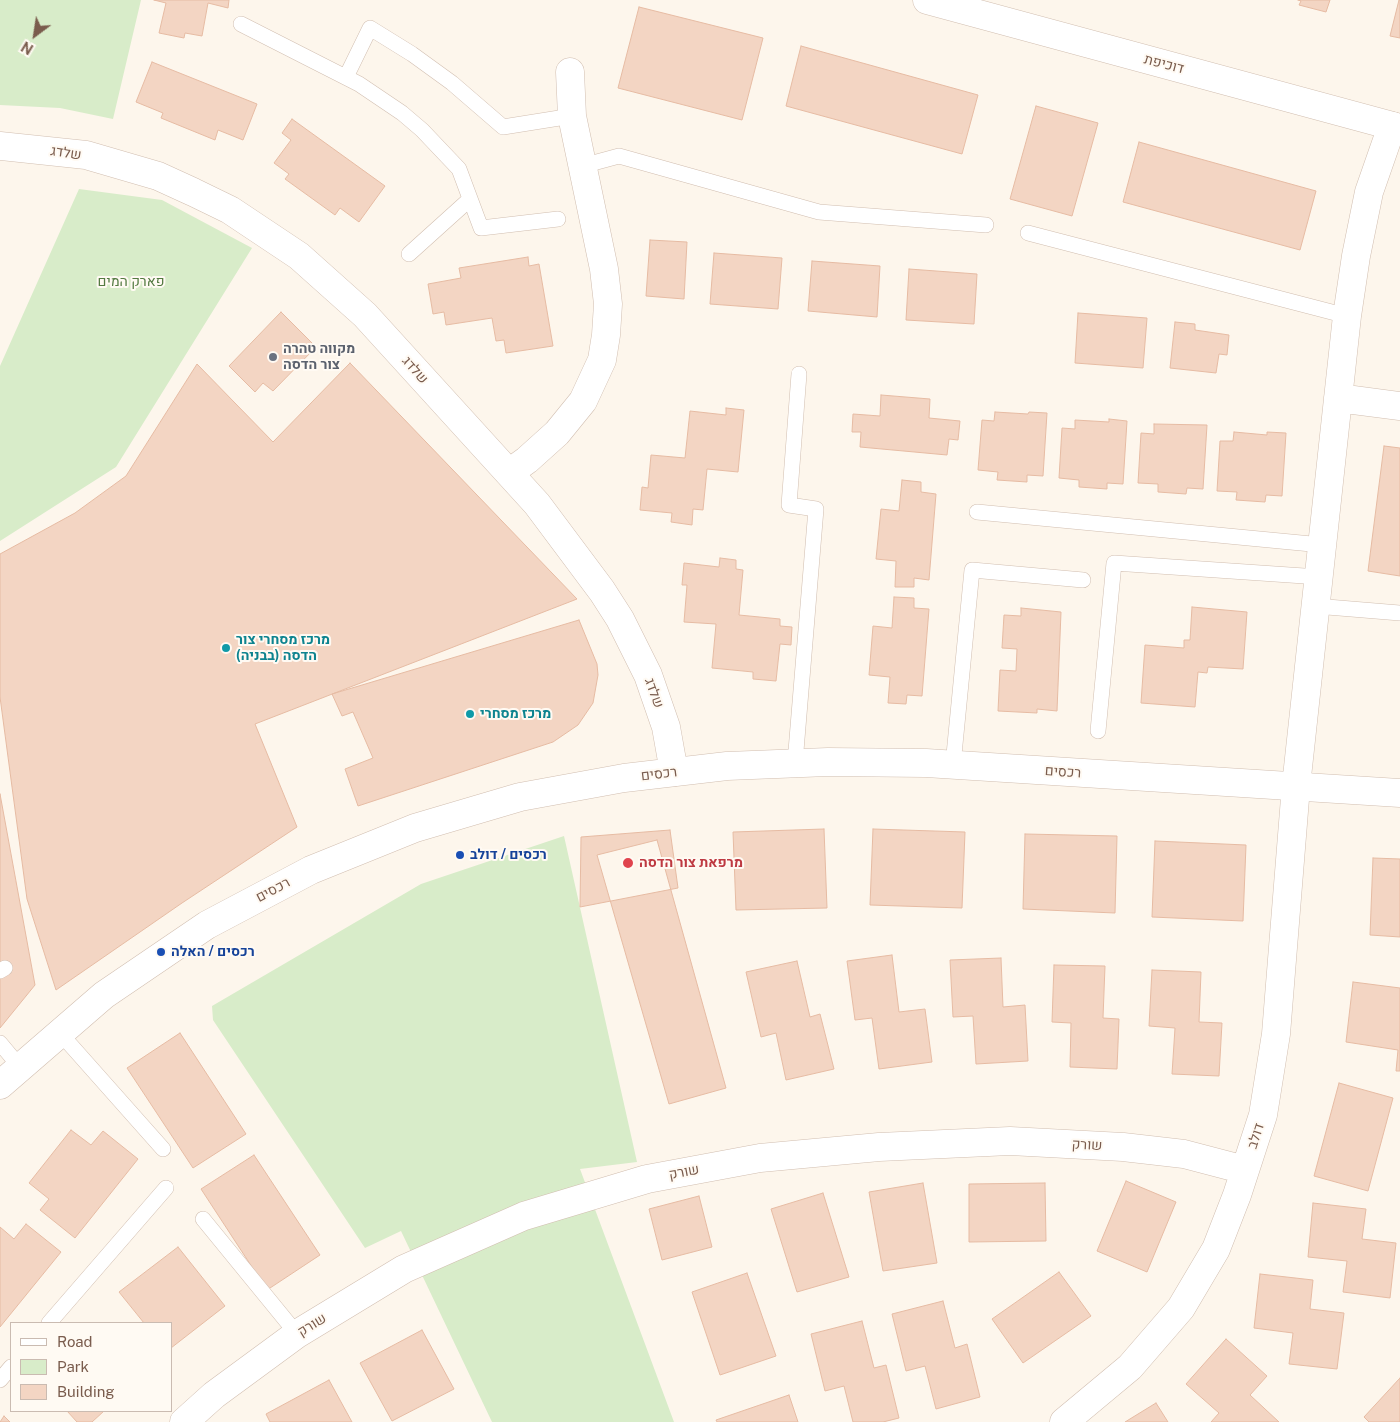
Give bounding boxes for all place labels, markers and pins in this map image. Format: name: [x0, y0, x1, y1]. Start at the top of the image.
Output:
place label: מקווה טהרה צור הדסה: [283, 341, 355, 374]
marker: מקווה טהרה צור הדסה: [267, 351, 279, 363]
place label: מרכז מסחרי צור הדסה (בבניה): [236, 632, 330, 664]
marker: מרכז מסחרי צור הדסה (בבניה): [220, 642, 232, 654]
place label: מרכז מסחרי: [480, 706, 551, 722]
marker: מרכז מסחרי: [464, 708, 476, 720]
place label: רכסים / דולב: [470, 847, 547, 863]
marker: רכסים / דולב: [454, 849, 466, 861]
place label: מרפאת צור הדסה: [639, 855, 743, 871]
marker: מרפאת צור הדסה: [621, 856, 635, 870]
place label: רכסים / האלה: [171, 944, 255, 960]
marker: רכסים / האלה: [155, 946, 167, 958]

